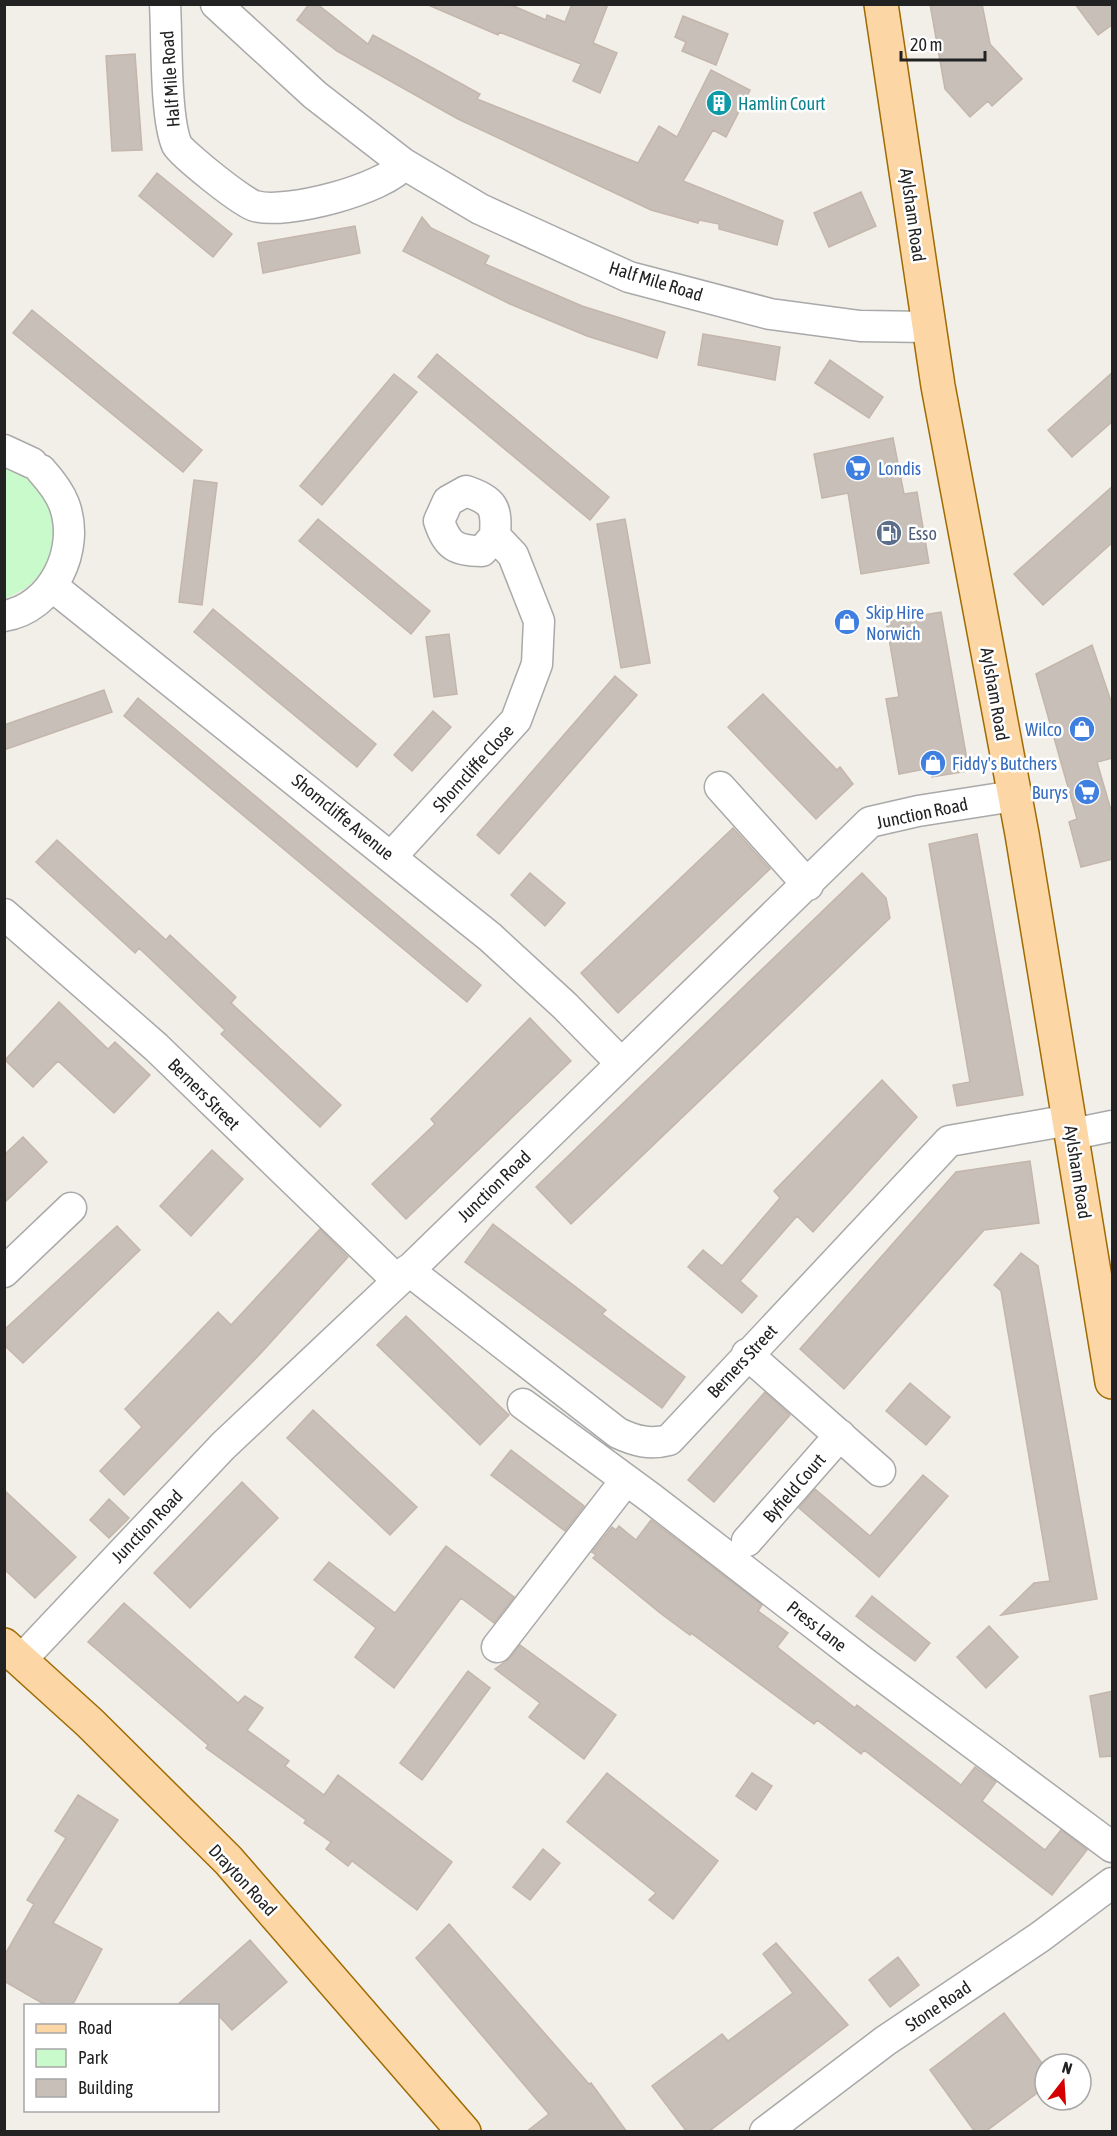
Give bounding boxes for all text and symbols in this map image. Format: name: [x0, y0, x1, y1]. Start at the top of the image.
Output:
scale bar: [901, 24, 985, 62]
street label: Half Mile Road: [156, 30, 184, 128]
text: 20 m: [910, 34, 942, 55]
building icon: Hamlin Court: [704, 88, 734, 118]
place label: Hamlin Court: [738, 93, 825, 114]
street label: Aylsham Road: [896, 167, 930, 263]
street label: Half Mile Road: [607, 257, 705, 305]
supermarket icon: Londis: [843, 453, 873, 483]
place label: Londis: [878, 458, 921, 479]
fuel station icon: Esso: [874, 518, 904, 548]
place label: Esso: [908, 523, 937, 544]
place label: Skip Hire Norwich: [866, 602, 924, 644]
shop icon: Skip Hire Norwich: [832, 607, 862, 637]
street label: Aylsham Road: [976, 646, 1014, 742]
shop icon: Wilco: [1067, 714, 1097, 744]
place label: Wilco: [1025, 719, 1062, 740]
street label: Shorncliffe Close: [428, 720, 518, 816]
shop icon: Fiddy's Butchers: [918, 748, 948, 778]
place label: Fiddy's Butchers: [952, 753, 1057, 774]
street label: Shorncliffe Avenue: [288, 770, 398, 864]
supermarket icon: Burys: [1072, 777, 1102, 807]
place label: Burys: [1032, 782, 1068, 803]
street label: Junction Road: [874, 793, 970, 833]
street label: Berners Street: [164, 1054, 244, 1134]
street label: Aylsham Road: [1060, 1124, 1096, 1220]
street label: Junction Road: [453, 1146, 535, 1226]
street label: Berners Street: [703, 1320, 781, 1402]
street label: Byfield Court: [758, 1449, 830, 1527]
street label: Junction Road: [107, 1485, 187, 1567]
street label: Press Lane: [783, 1596, 851, 1656]
street label: Drayton Road: [205, 1840, 281, 1920]
street label: Stone Road: [901, 1976, 975, 2036]
legend: [24, 2004, 219, 2112]
text: Road: [78, 2017, 112, 2038]
text: Park: [78, 2047, 108, 2068]
north arrow: [1033, 2052, 1093, 2112]
text: N: [1060, 2058, 1075, 2078]
text: Building: [78, 2077, 133, 2098]

